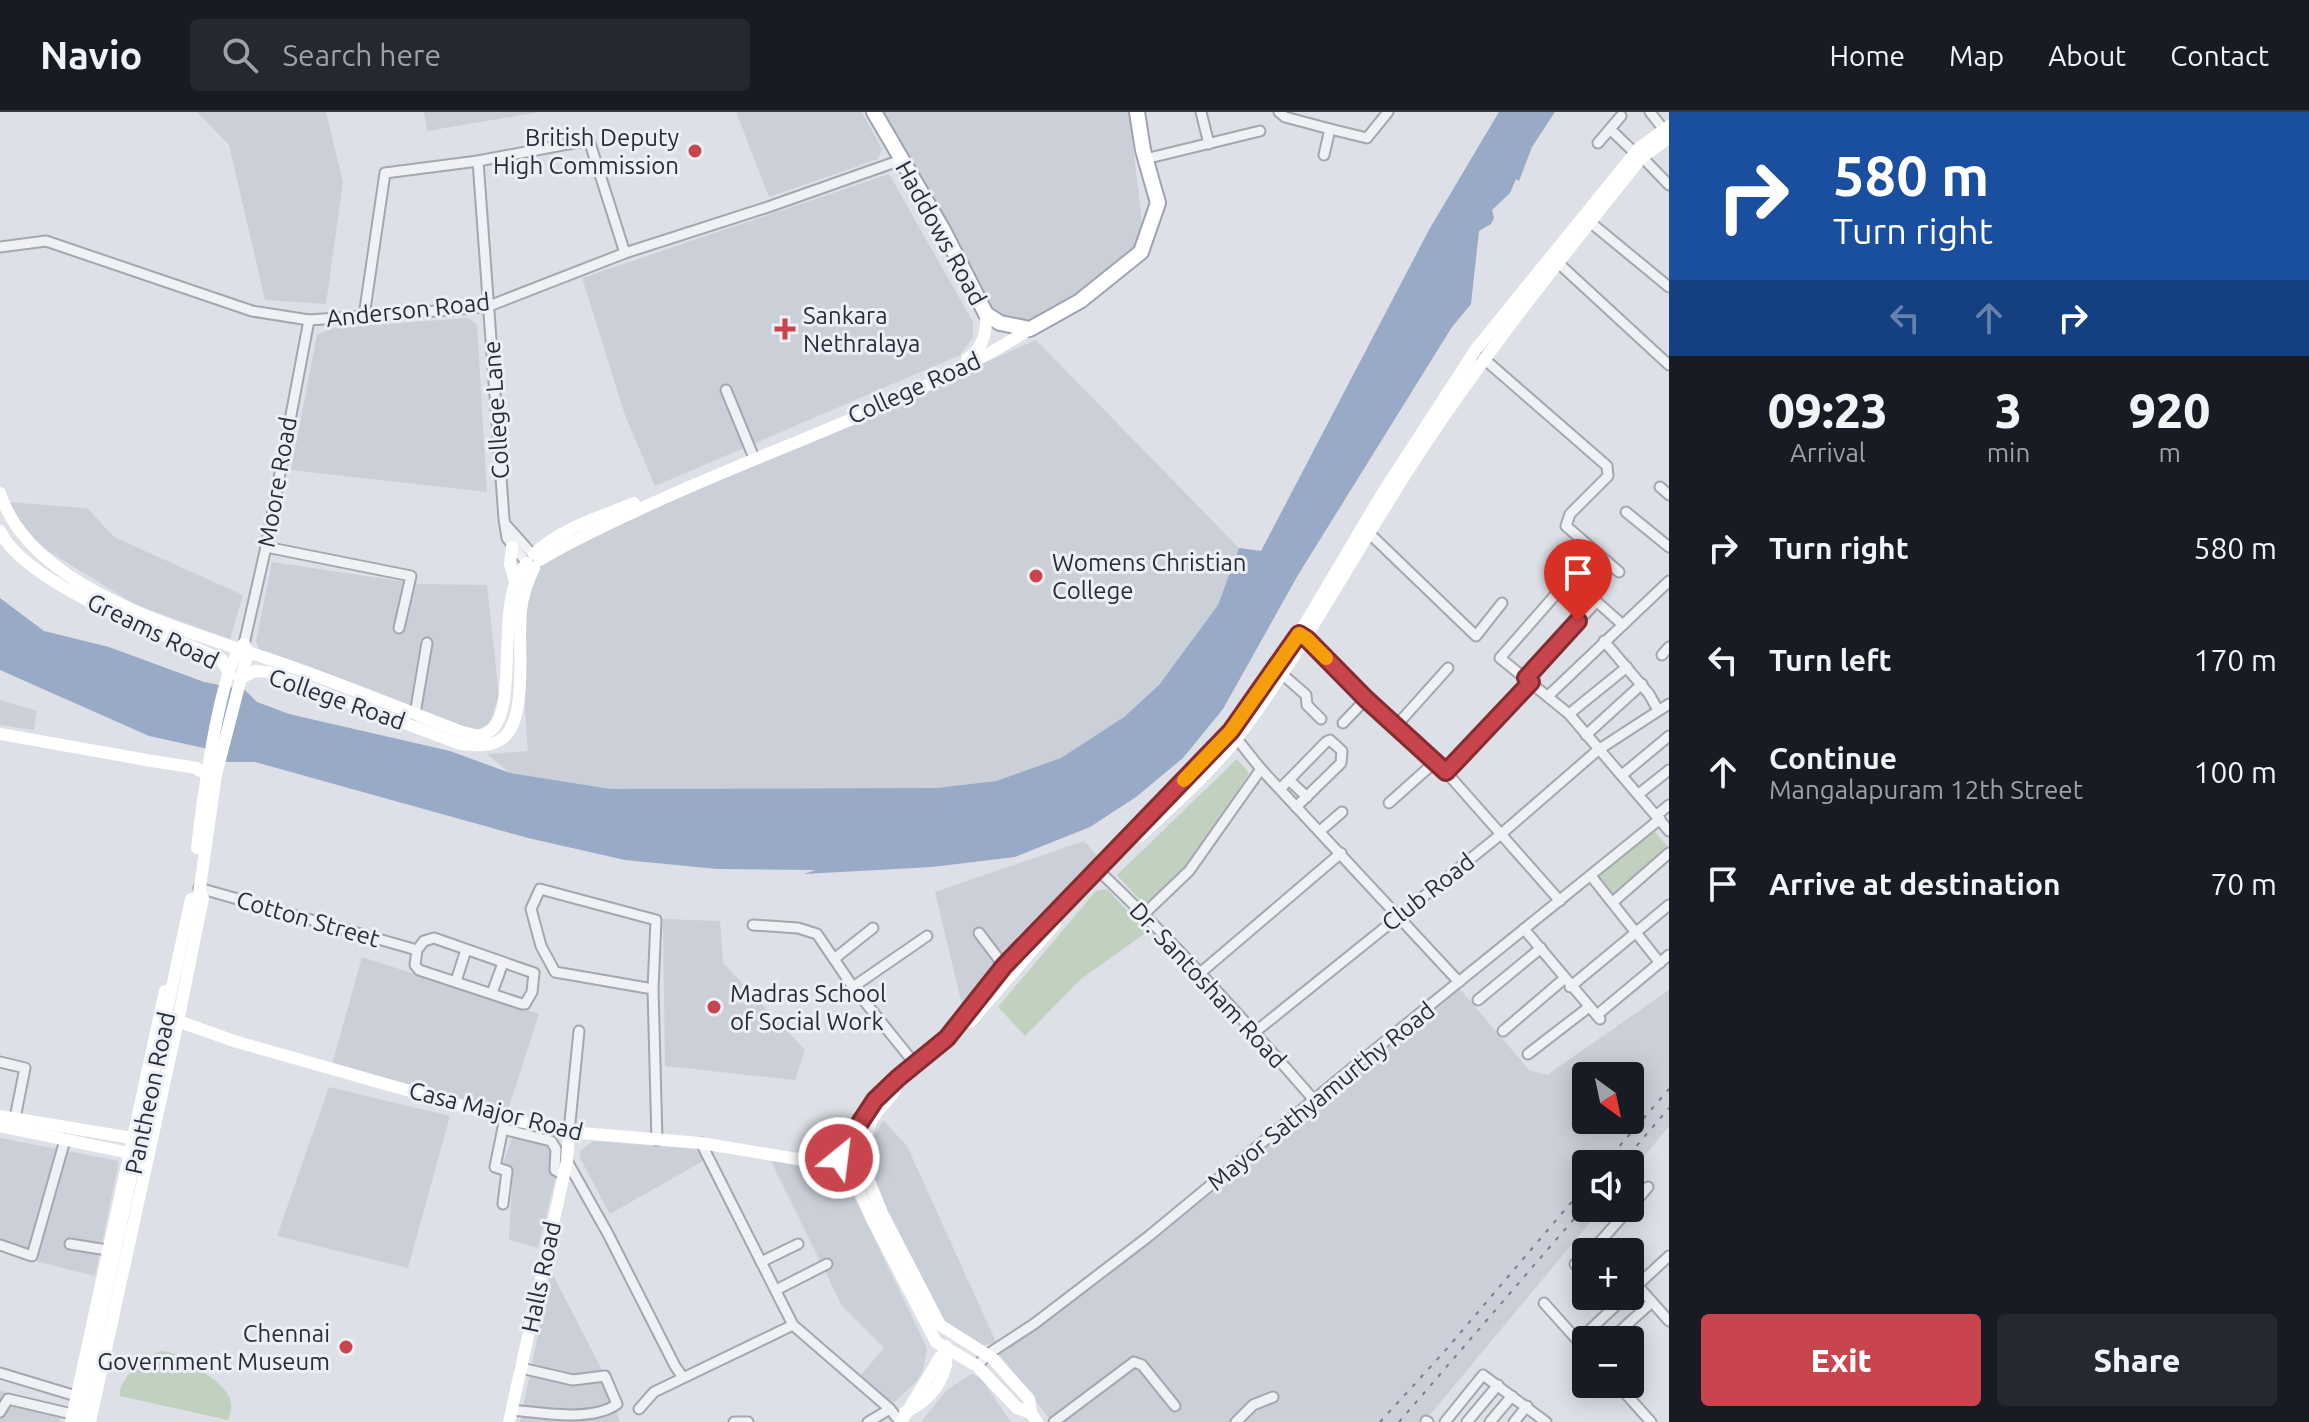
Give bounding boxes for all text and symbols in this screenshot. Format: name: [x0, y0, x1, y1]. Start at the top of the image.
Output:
search box: [190, 19, 750, 91]
icon: search: [218, 33, 262, 77]
text: Navio: [40, 34, 142, 76]
text: Search here: [282, 38, 441, 72]
text: Home: [1830, 40, 1905, 71]
text: Map: [1949, 40, 2004, 71]
text: About: [2048, 40, 2126, 71]
text: Contact: [2170, 40, 2269, 71]
place label: British Deputy High Commission: [493, 124, 679, 179]
marker: British Deputy High Commission: [686, 142, 704, 160]
icon: right: [1701, 144, 1805, 248]
text: 580 m: [1833, 144, 1989, 207]
street label: Haddows Road: [890, 156, 992, 310]
text: Turn right: [1833, 210, 1993, 251]
street label: Anderson Road: [325, 288, 491, 332]
icon: left: [1883, 296, 1927, 340]
icon: ahead: [1967, 296, 2011, 340]
icon: right: [2051, 296, 2095, 340]
place label: Sankara Nethralaya: [803, 302, 920, 357]
marker: Sankara Nethralaya: [774, 318, 796, 340]
street label: College Lane: [478, 340, 514, 480]
street label: College Road: [843, 347, 985, 429]
text: 09:23: [1768, 383, 1888, 437]
text: 3: [1995, 383, 2022, 437]
text: 920: [2129, 383, 2210, 437]
street label: Moore Road: [252, 415, 302, 549]
text: Arrival: [1790, 438, 1866, 467]
text: min: [1987, 438, 2030, 467]
text: m: [2158, 438, 2181, 467]
icon: right: [1701, 526, 1745, 570]
text: Turn right: [1769, 531, 1909, 565]
text: 580 m: [2193, 531, 2277, 565]
pin: [1544, 539, 1612, 621]
place label: Womens Christian College: [1052, 549, 1247, 604]
icon: arrive: [1556, 551, 1600, 595]
marker: Womens Christian College: [1027, 567, 1045, 585]
street label: Greams Road: [83, 588, 223, 674]
icon: left: [1701, 638, 1745, 682]
text: Turn left: [1769, 643, 1891, 677]
text: 170 m: [2193, 643, 2277, 677]
street label: College Road: [265, 663, 409, 735]
text: Continue: [1769, 741, 1897, 775]
icon: ahead: [1701, 750, 1745, 794]
text: 100 m: [2193, 755, 2277, 789]
text: Mangalapuram 12th Street: [1769, 775, 2083, 804]
street label: Club Road: [1377, 848, 1479, 936]
icon: arrive: [1701, 862, 1745, 906]
text: Arrive at destination: [1769, 867, 2061, 901]
text: 70 m: [2210, 867, 2277, 901]
street label: Cotton Street: [233, 886, 383, 953]
street label: Dr. Santosham Road: [1124, 897, 1292, 1073]
place label: Madras School of Social Work: [730, 980, 886, 1035]
street label: Mayor Sathyamurthy Road: [1202, 996, 1440, 1196]
marker: Madras School of Social Work: [705, 998, 723, 1016]
street label: Pantheon Road: [120, 1009, 180, 1177]
north arrow: [1572, 1062, 1644, 1134]
map controls: [1572, 1062, 1644, 1398]
street label: Casa Major Road: [406, 1076, 586, 1146]
position arrow: [797, 1116, 881, 1200]
button: sound: [1572, 1150, 1644, 1222]
street label: Halls Road: [516, 1219, 566, 1335]
button: +: [1572, 1238, 1644, 1310]
button: Exit: [1701, 1314, 1981, 1406]
button: Share: [1997, 1314, 2277, 1406]
place label: Chennai Government Museum: [97, 1320, 330, 1375]
button: −: [1572, 1326, 1644, 1398]
marker: Chennai Government Museum: [337, 1338, 355, 1356]

